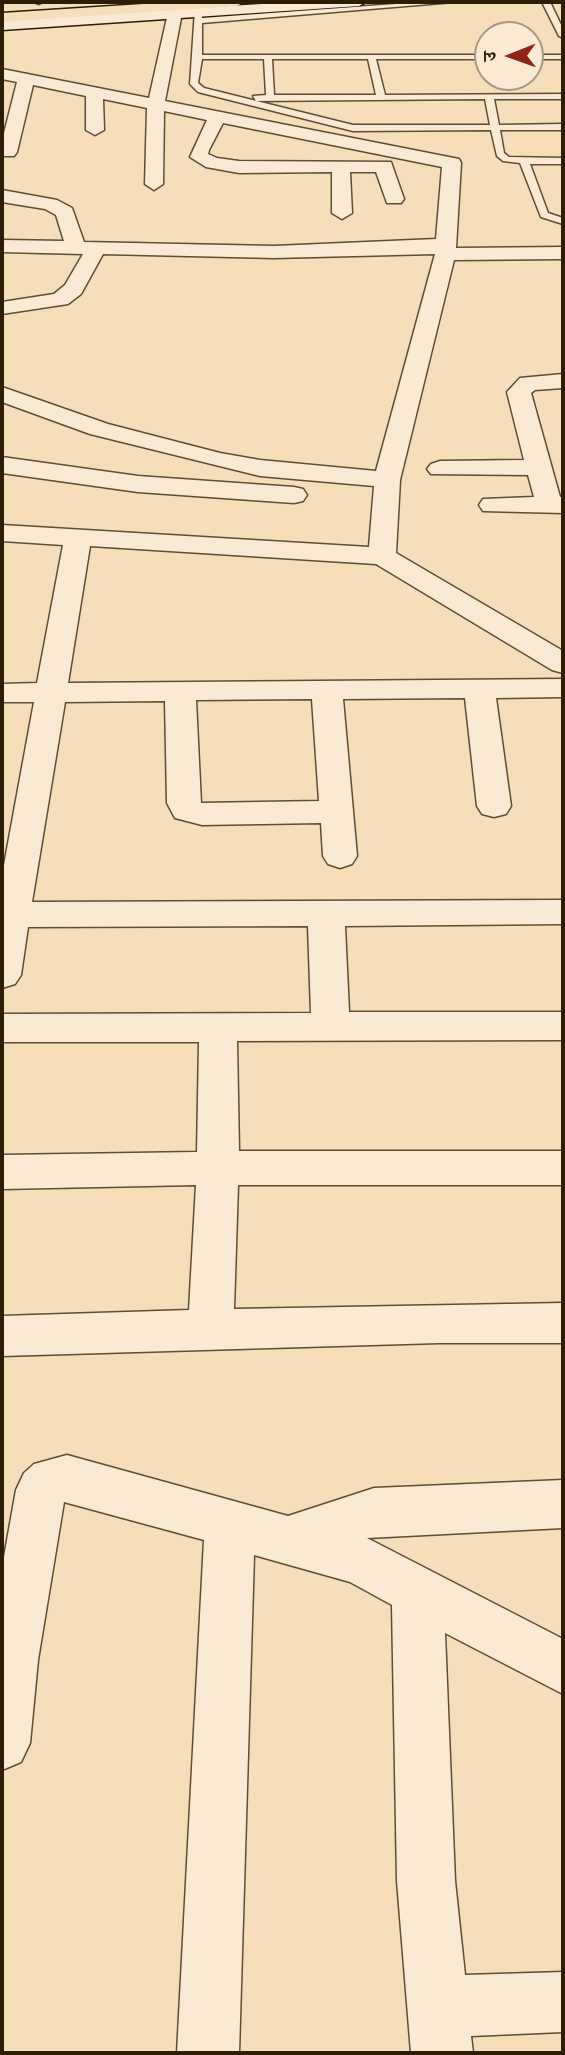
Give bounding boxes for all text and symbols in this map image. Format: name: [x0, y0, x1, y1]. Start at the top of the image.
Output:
north arrow: [474, 21, 544, 91]
text: उ: [478, 51, 501, 61]

